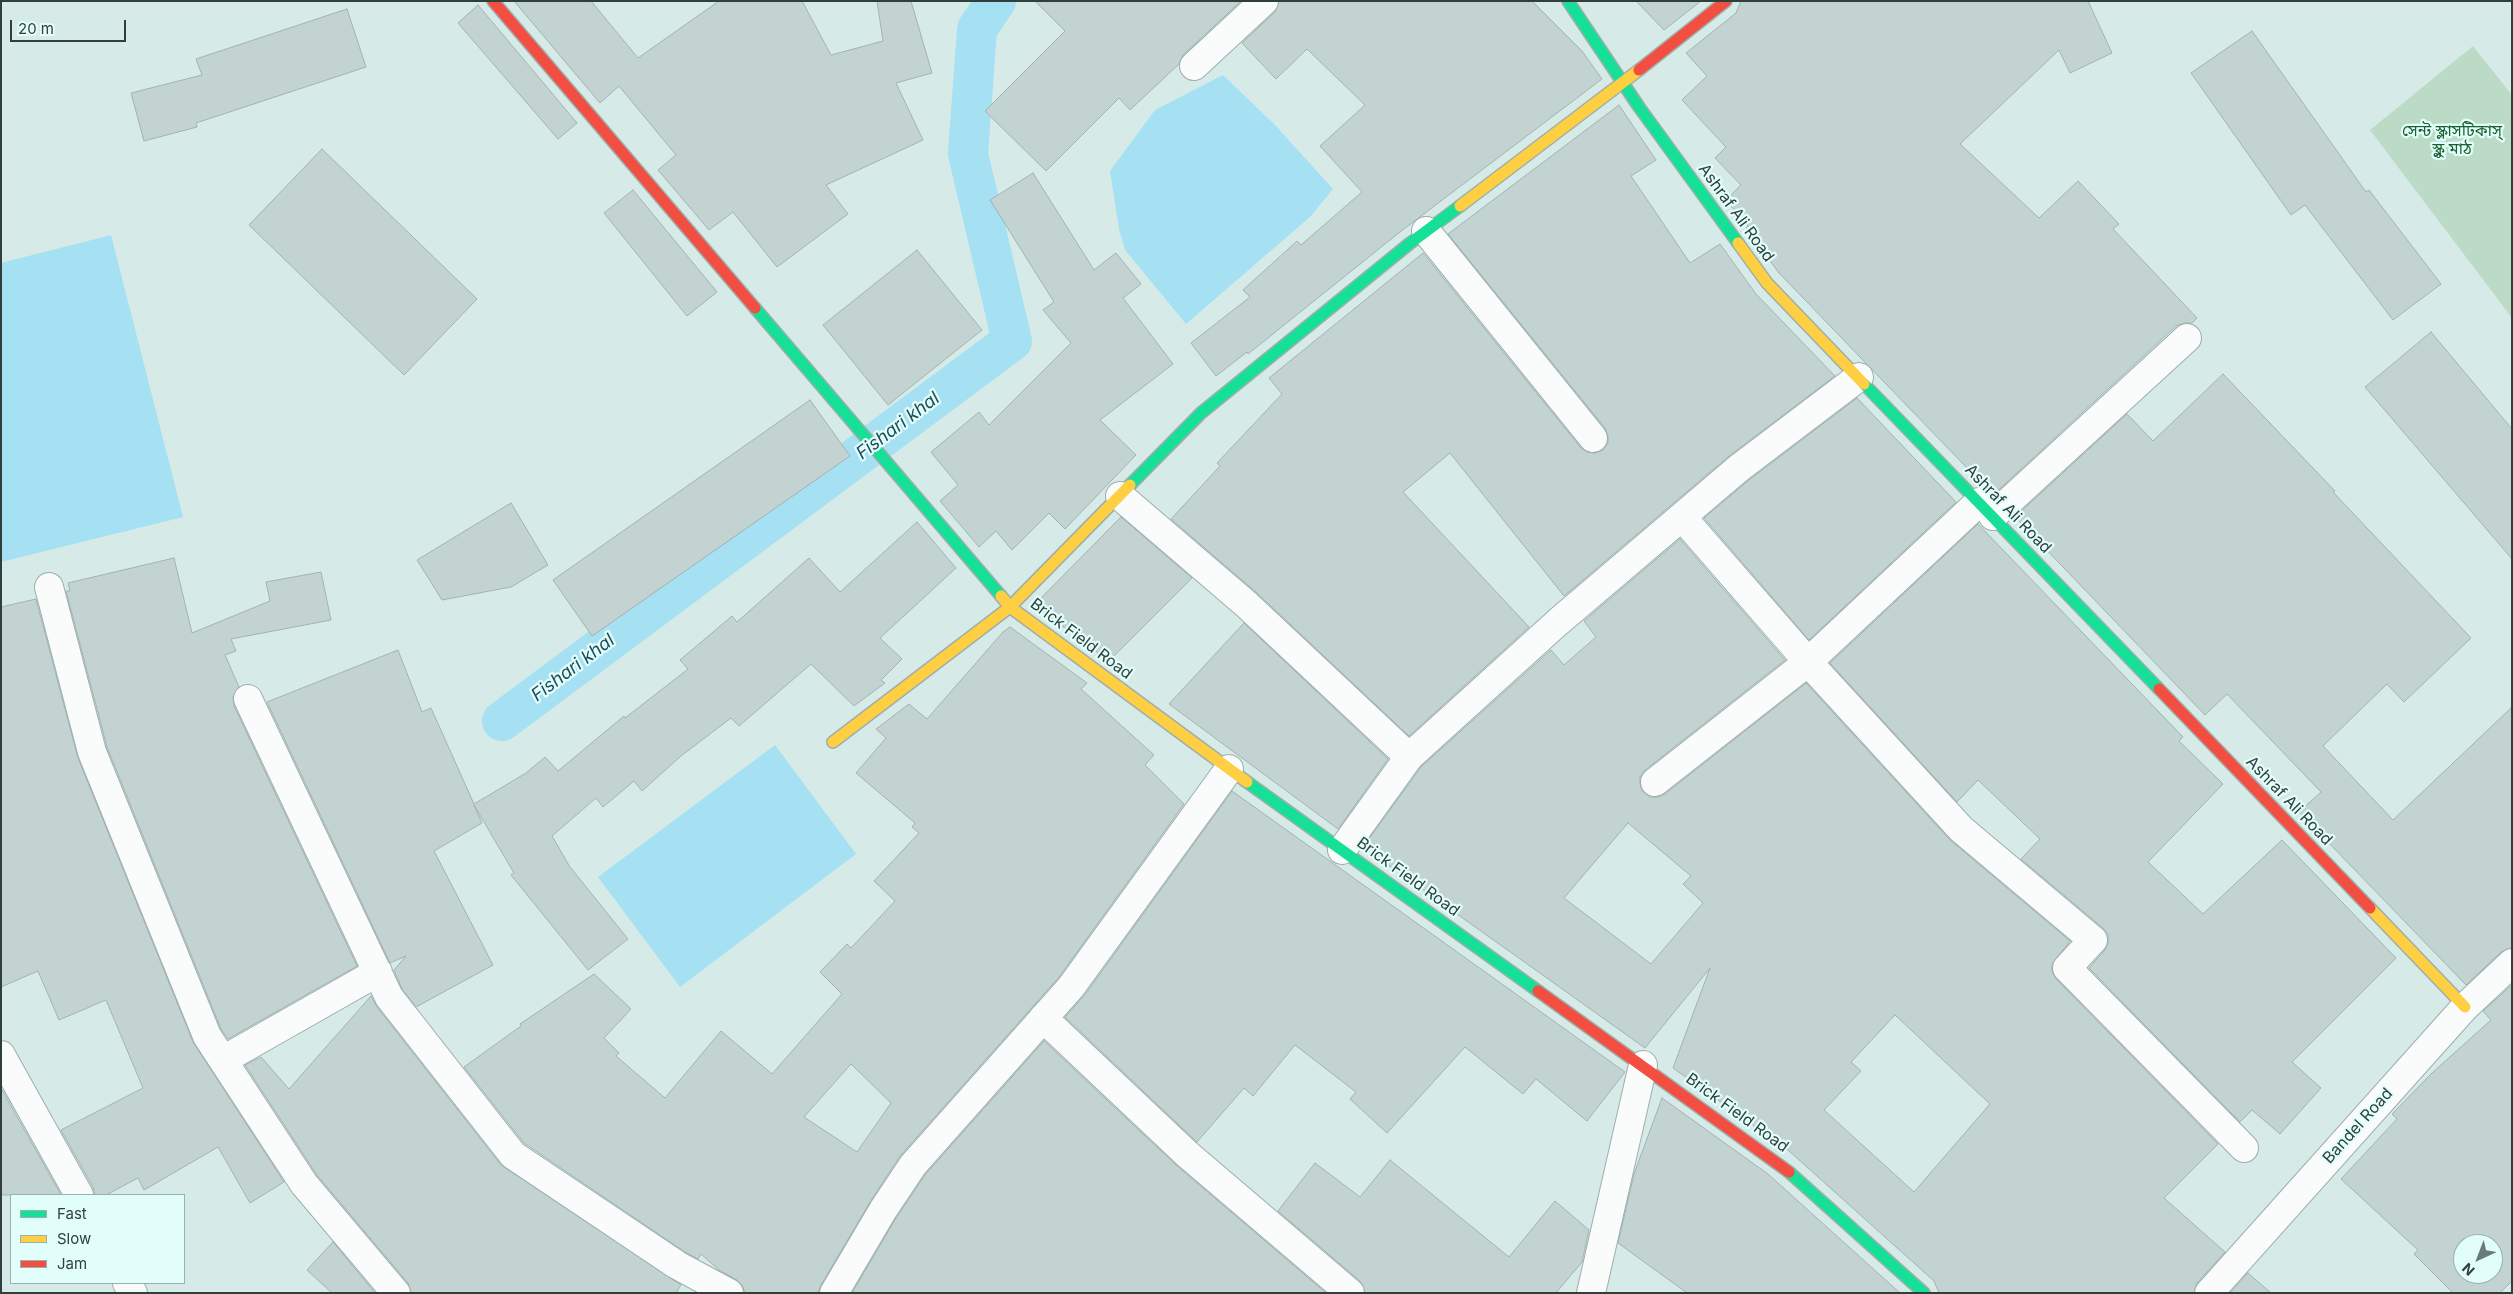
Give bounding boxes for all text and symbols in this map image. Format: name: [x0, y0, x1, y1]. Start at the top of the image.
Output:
scale bar: [12, 10, 129, 42]
text: 20 m: [18, 19, 54, 38]
park label: সেন্ট স্কলাসটিকাস্ স্কুল মাঠ: [2402, 121, 2502, 159]
street label: Ashraf Ali Road: [1694, 160, 1778, 266]
water label: Fishari khal: [852, 388, 944, 464]
street label: Ashraf Ali Road: [1961, 461, 2055, 557]
street label: Brick Field Road: [1026, 594, 1136, 684]
water label: Fishari khal: [527, 630, 619, 706]
street label: Ashraf Ali Road: [2242, 753, 2336, 849]
street label: Brick Field Road: [1353, 833, 1463, 921]
street label: Brick Field Road: [1682, 1069, 1792, 1157]
street label: Bandel Road: [2319, 1084, 2397, 1168]
legend: [10, 1194, 185, 1284]
text: Fast: [57, 1204, 87, 1223]
text: Slow: [57, 1229, 91, 1248]
north arrow: [2453, 1234, 2503, 1284]
text: Jam: [57, 1254, 87, 1273]
text: N: [2458, 1260, 2478, 1279]

